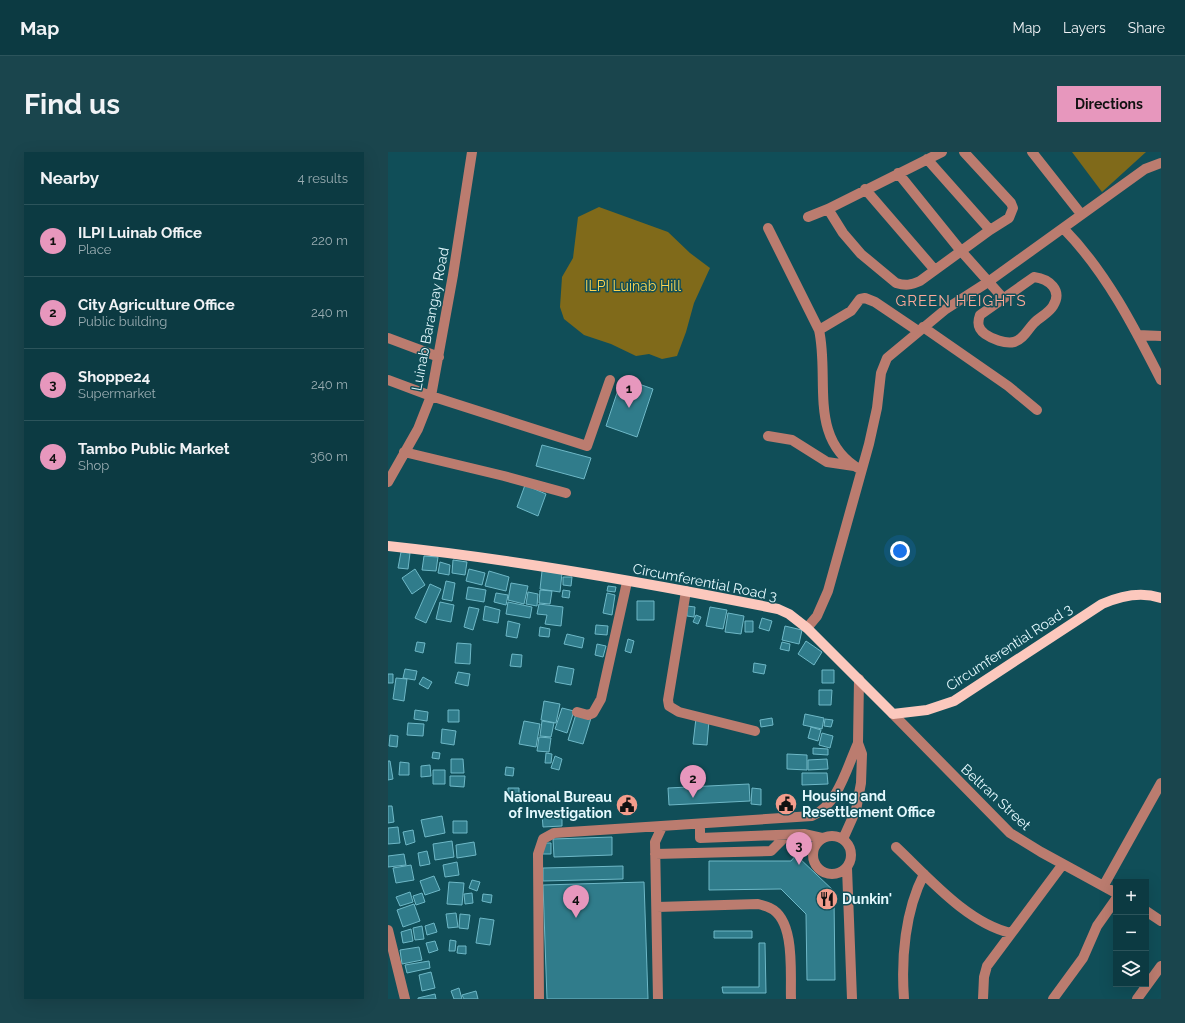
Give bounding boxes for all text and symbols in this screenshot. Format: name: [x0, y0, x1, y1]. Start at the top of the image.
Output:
text: Map: [20, 17, 59, 39]
text: Map: [1013, 20, 1041, 36]
text: Layers: [1063, 20, 1106, 36]
text: Share: [1128, 20, 1165, 36]
button: Directions: [1057, 86, 1161, 122]
text: Find us: [24, 88, 120, 121]
text: Nearby: [40, 168, 99, 188]
text: 4 results: [297, 171, 348, 186]
text: ILPI Luinab Office: [78, 224, 202, 242]
text: 1: [50, 233, 56, 248]
text: 220 m: [311, 233, 348, 248]
text: Place: [78, 242, 111, 257]
street label: Luinab Barangay Road: [408, 246, 452, 392]
park label: ILPI Luinab Hill: [585, 278, 681, 294]
district label: GREEN HEIGHTS: [895, 292, 1027, 310]
text: City Agriculture Office: [78, 296, 235, 314]
text: 2: [49, 305, 57, 320]
text: 240 m: [311, 305, 348, 320]
text: Public building: [78, 314, 167, 329]
text: Shoppe24: [78, 368, 150, 386]
pin: 1: [616, 375, 642, 408]
text: 3: [49, 377, 57, 392]
text: 240 m: [311, 377, 348, 392]
text: Supermarket: [78, 386, 156, 401]
text: Tambo Public Market: [78, 440, 229, 458]
text: 4: [49, 449, 57, 464]
text: 360 m: [310, 449, 348, 464]
text: Shop: [78, 458, 109, 473]
your location: [890, 541, 910, 561]
street label: Circumferential Road 3: [631, 560, 779, 604]
street label: Circumferential Road 3: [943, 600, 1075, 694]
street label: Beltran Street: [958, 761, 1034, 833]
pin: 2: [680, 765, 706, 798]
place label: Housing and Resettlement Office: [802, 788, 936, 820]
place label: National Bureau of Investigation: [504, 789, 612, 821]
public building icon: Housing and Resettlement Office: [773, 791, 799, 817]
public building icon: National Bureau of Investigation: [614, 792, 640, 818]
pin: 3: [786, 832, 812, 865]
map controls: [1113, 879, 1149, 987]
button: +: [1113, 879, 1149, 915]
pin: 4: [563, 885, 589, 918]
restaurant icon: Dunkin': [814, 886, 840, 912]
place label: Dunkin': [842, 891, 892, 907]
button: −: [1113, 915, 1149, 951]
button: layers: [1113, 951, 1149, 987]

